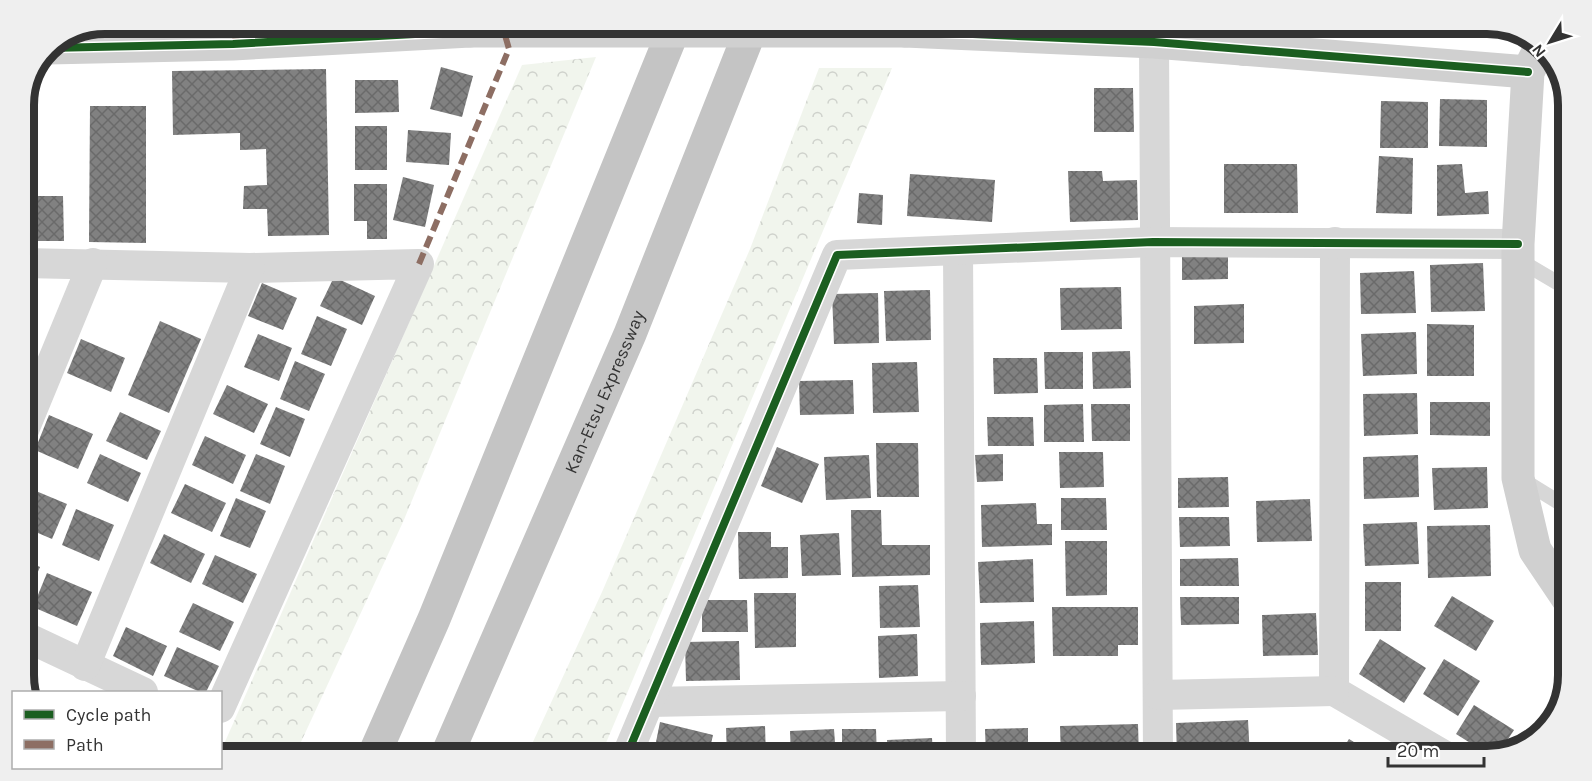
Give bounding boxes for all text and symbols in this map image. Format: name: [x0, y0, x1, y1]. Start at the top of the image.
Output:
north arrow: [1520, 12, 1580, 72]
text: N: [1528, 41, 1550, 61]
street label: Kan-Etsu Expressway: [560, 307, 649, 477]
legend: [12, 691, 222, 769]
text: Cycle path: [66, 704, 151, 726]
scale bar: [1388, 730, 1484, 768]
text: Path: [66, 734, 104, 756]
text: 20 m: [1397, 740, 1439, 762]

